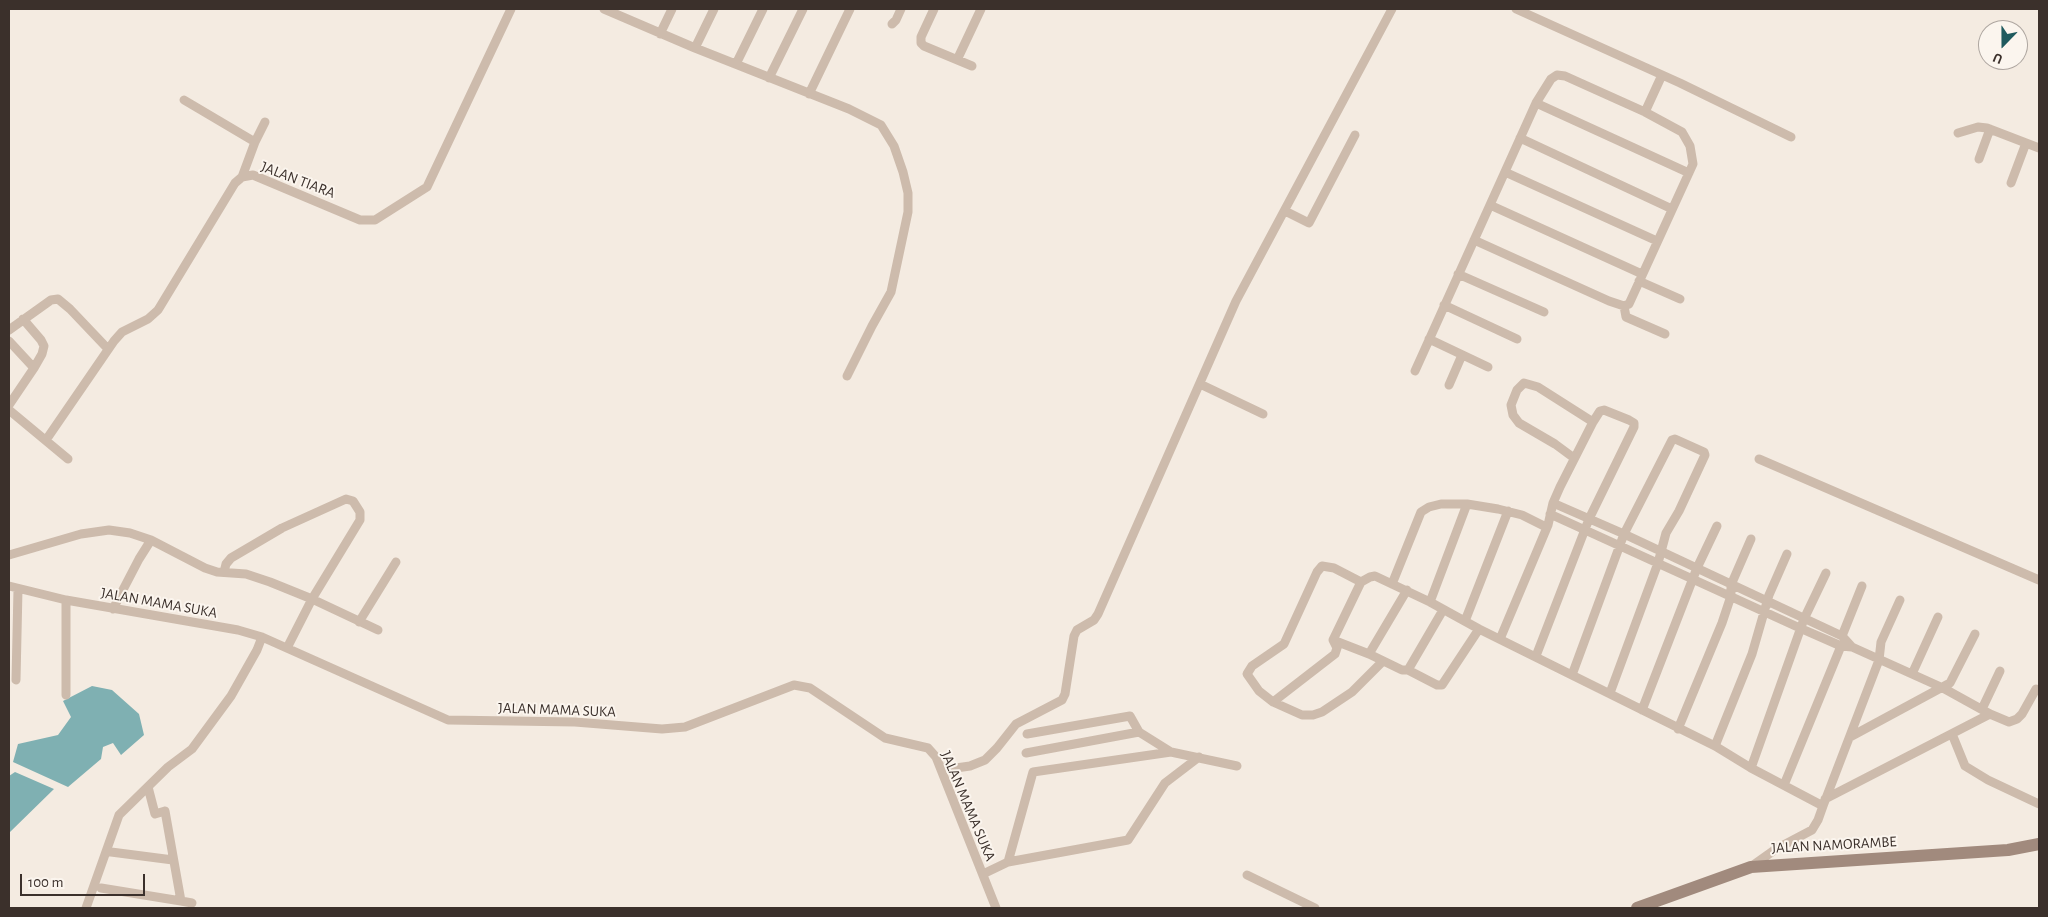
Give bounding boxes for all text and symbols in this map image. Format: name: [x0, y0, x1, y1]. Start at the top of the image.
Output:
north arrow: [1978, 20, 2028, 70]
text: U: [1991, 50, 2005, 66]
street label: JALAN TIARA: [258, 158, 338, 202]
street label: JALAN MAMA SUKA: [99, 584, 219, 622]
street label: JALAN MAMA SUKA: [498, 699, 616, 721]
street label: JALAN MAMA SUKA: [937, 748, 999, 864]
street label: JALAN NAMORAMBE: [1771, 833, 1897, 857]
scale bar: [22, 864, 148, 896]
text: 100 m: [28, 875, 63, 890]

